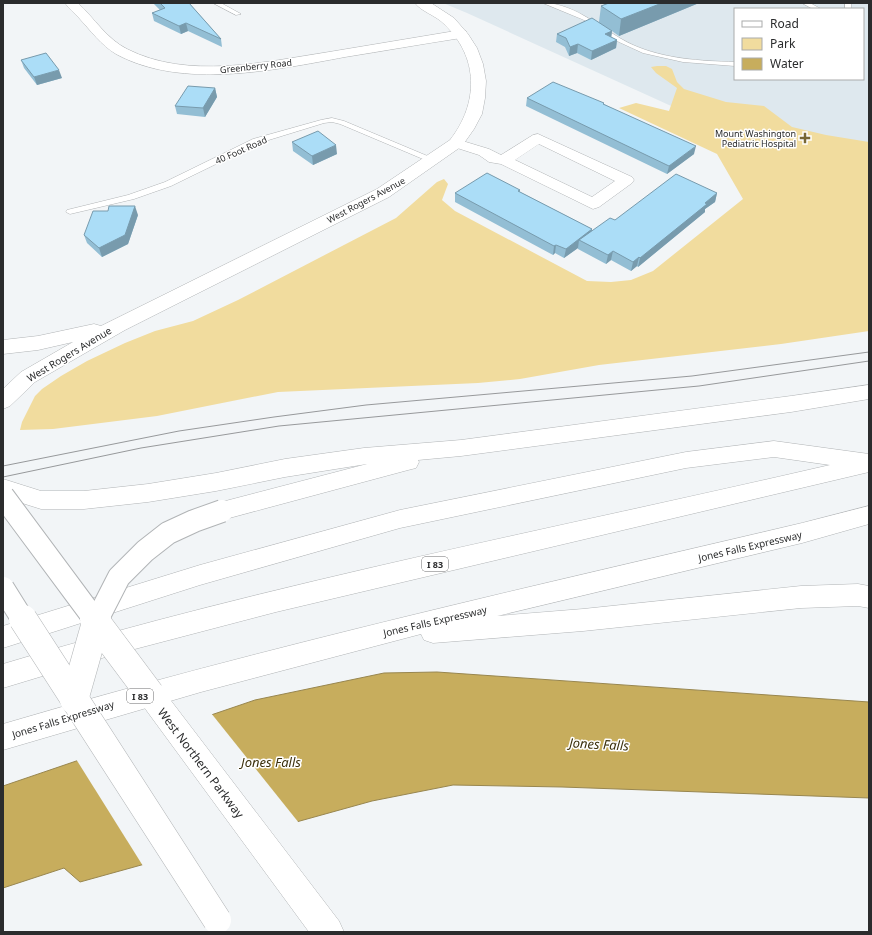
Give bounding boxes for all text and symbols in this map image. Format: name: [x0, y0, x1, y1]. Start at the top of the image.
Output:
legend: [734, 8, 864, 80]
text: Road: [770, 15, 799, 32]
text: Park: [770, 35, 796, 52]
text: Water: [770, 55, 804, 72]
street label: Greenberry Road: [219, 56, 293, 76]
place label: Mount Washington Pediatric Hospital: [715, 127, 796, 150]
marker: Mount Washington Pediatric Hospital: [799, 132, 811, 144]
street label: 40 Foot Road: [213, 133, 269, 167]
street label: West Rogers Avenue: [325, 174, 407, 226]
street label: West Rogers Avenue: [24, 323, 114, 385]
street label: Jones Falls Expressway: [696, 527, 804, 565]
road number: I 83: [422, 557, 448, 571]
street label: Jones Falls Expressway: [381, 602, 489, 640]
road number: I 83: [127, 689, 153, 703]
street label: Jones Falls Expressway: [9, 697, 117, 741]
street label: West Northern Parkway: [154, 704, 249, 822]
water label: Jones Falls: [566, 733, 630, 755]
water label: Jones Falls: [238, 753, 301, 771]

